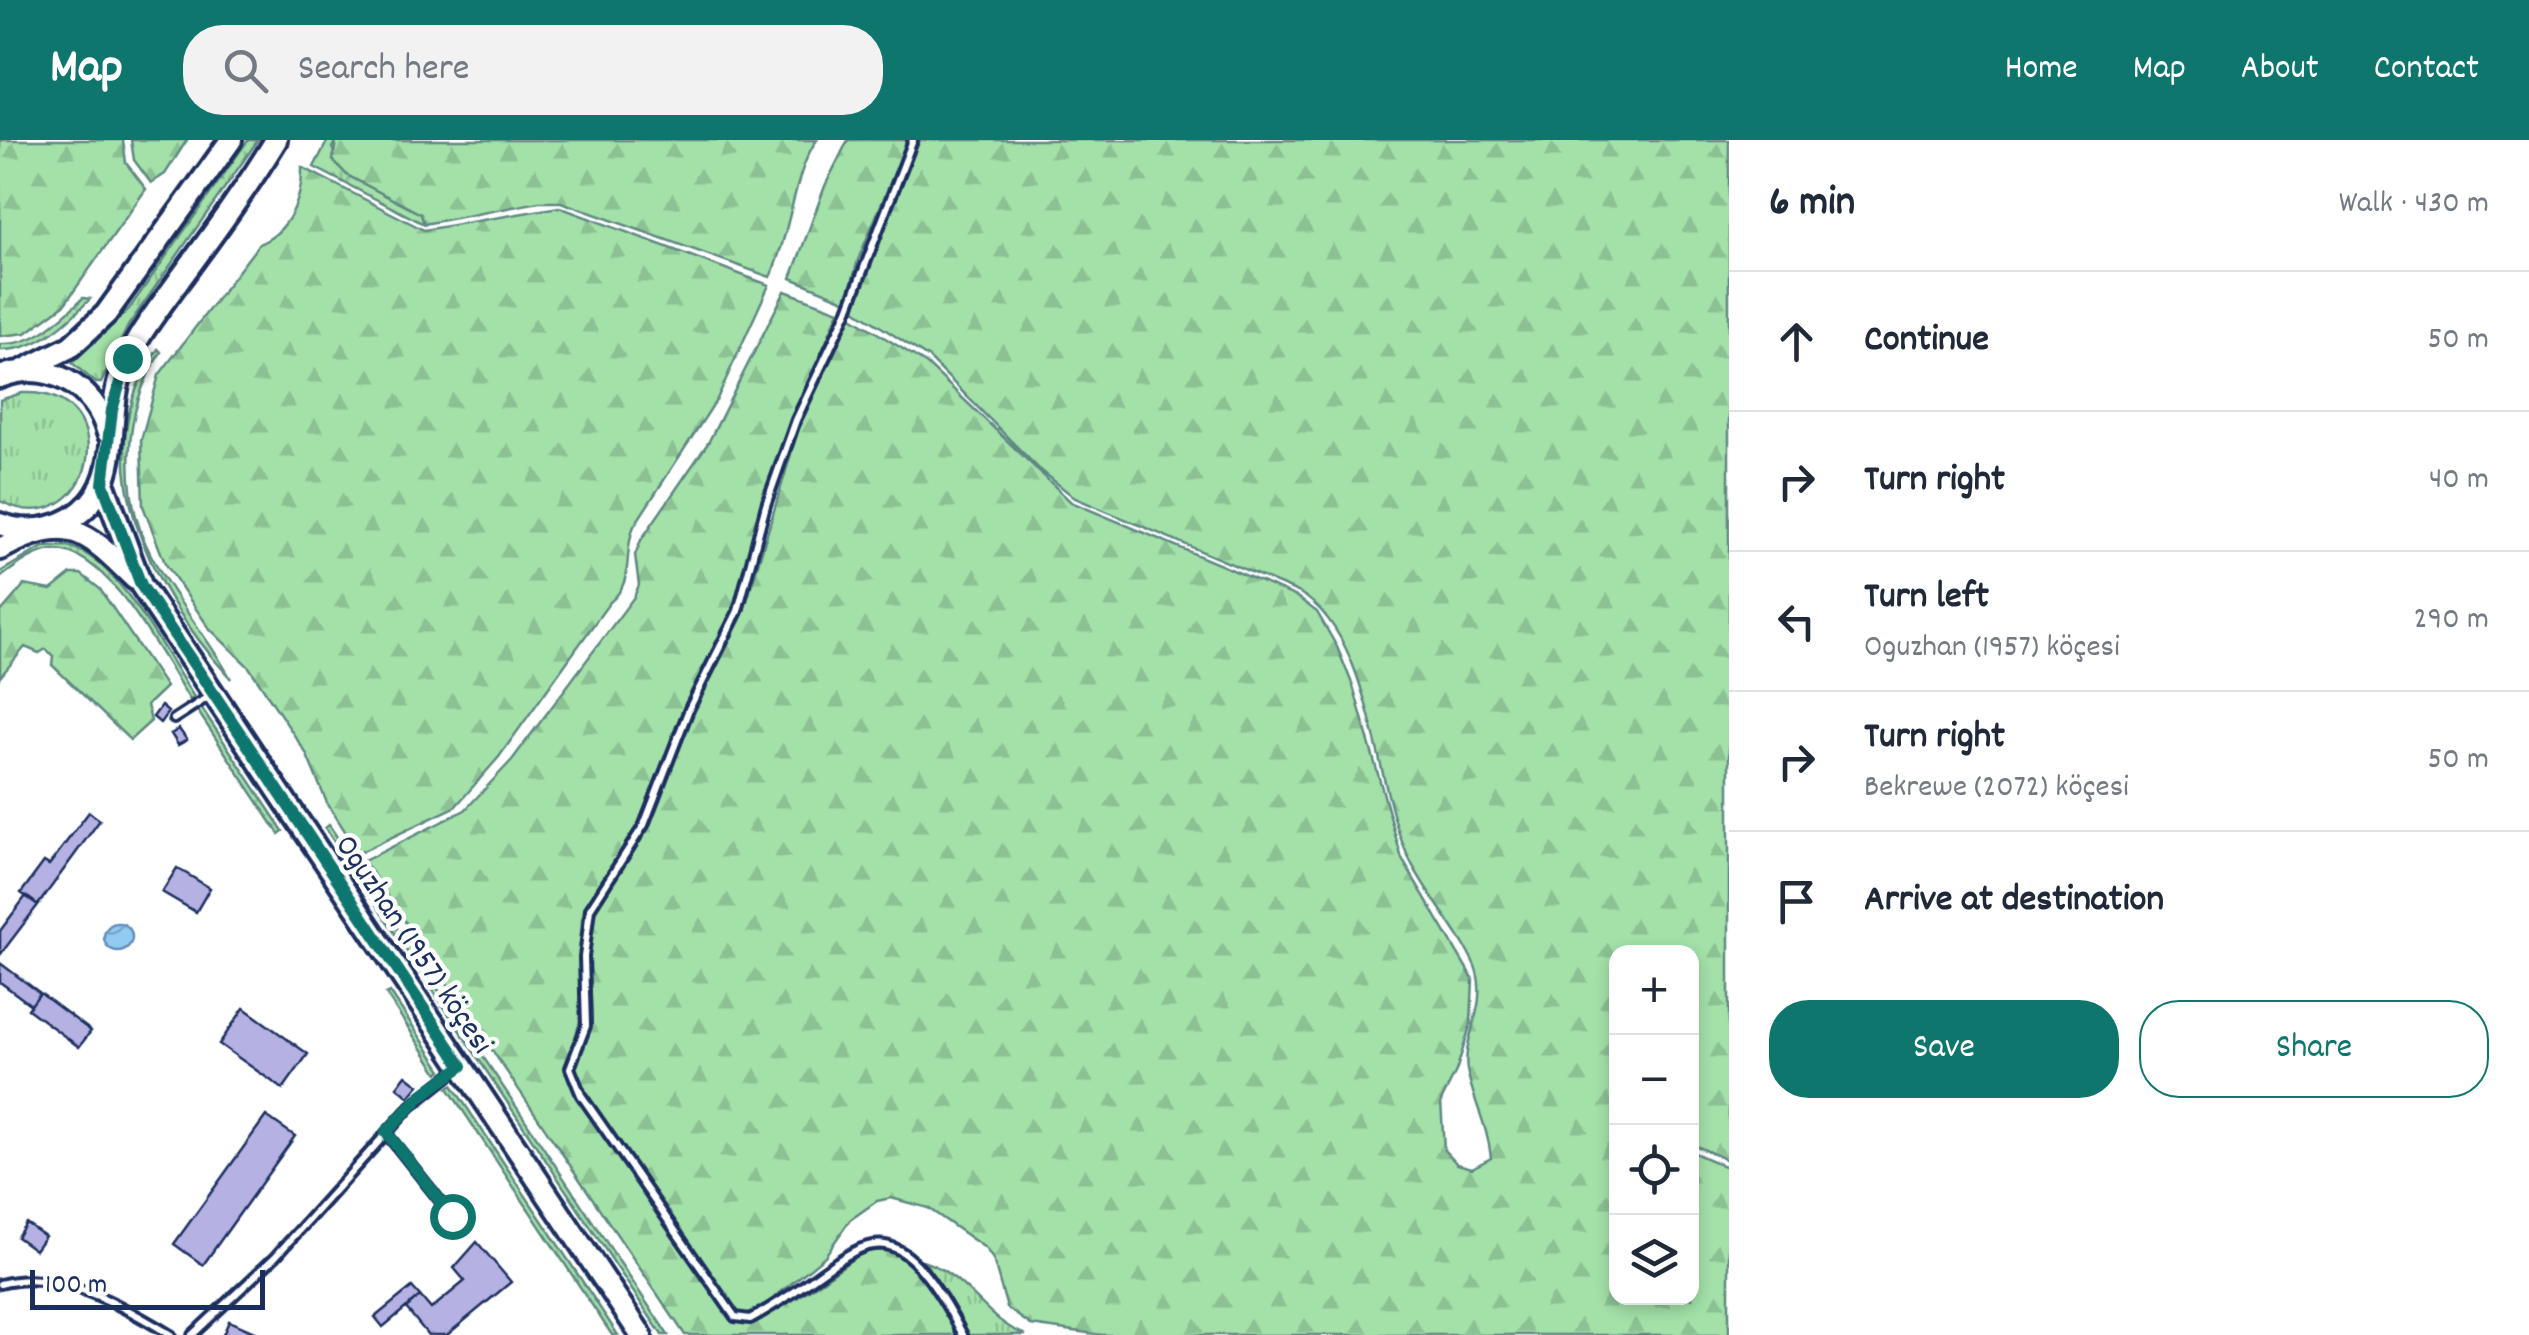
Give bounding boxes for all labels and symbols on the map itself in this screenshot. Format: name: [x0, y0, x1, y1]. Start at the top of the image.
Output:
route end: [105, 336, 151, 382]
street label: Oguzhan (1957) köçesi: [321, 827, 503, 1065]
route start: [430, 1194, 476, 1240]
scale bar: [30, 1265, 265, 1310]

